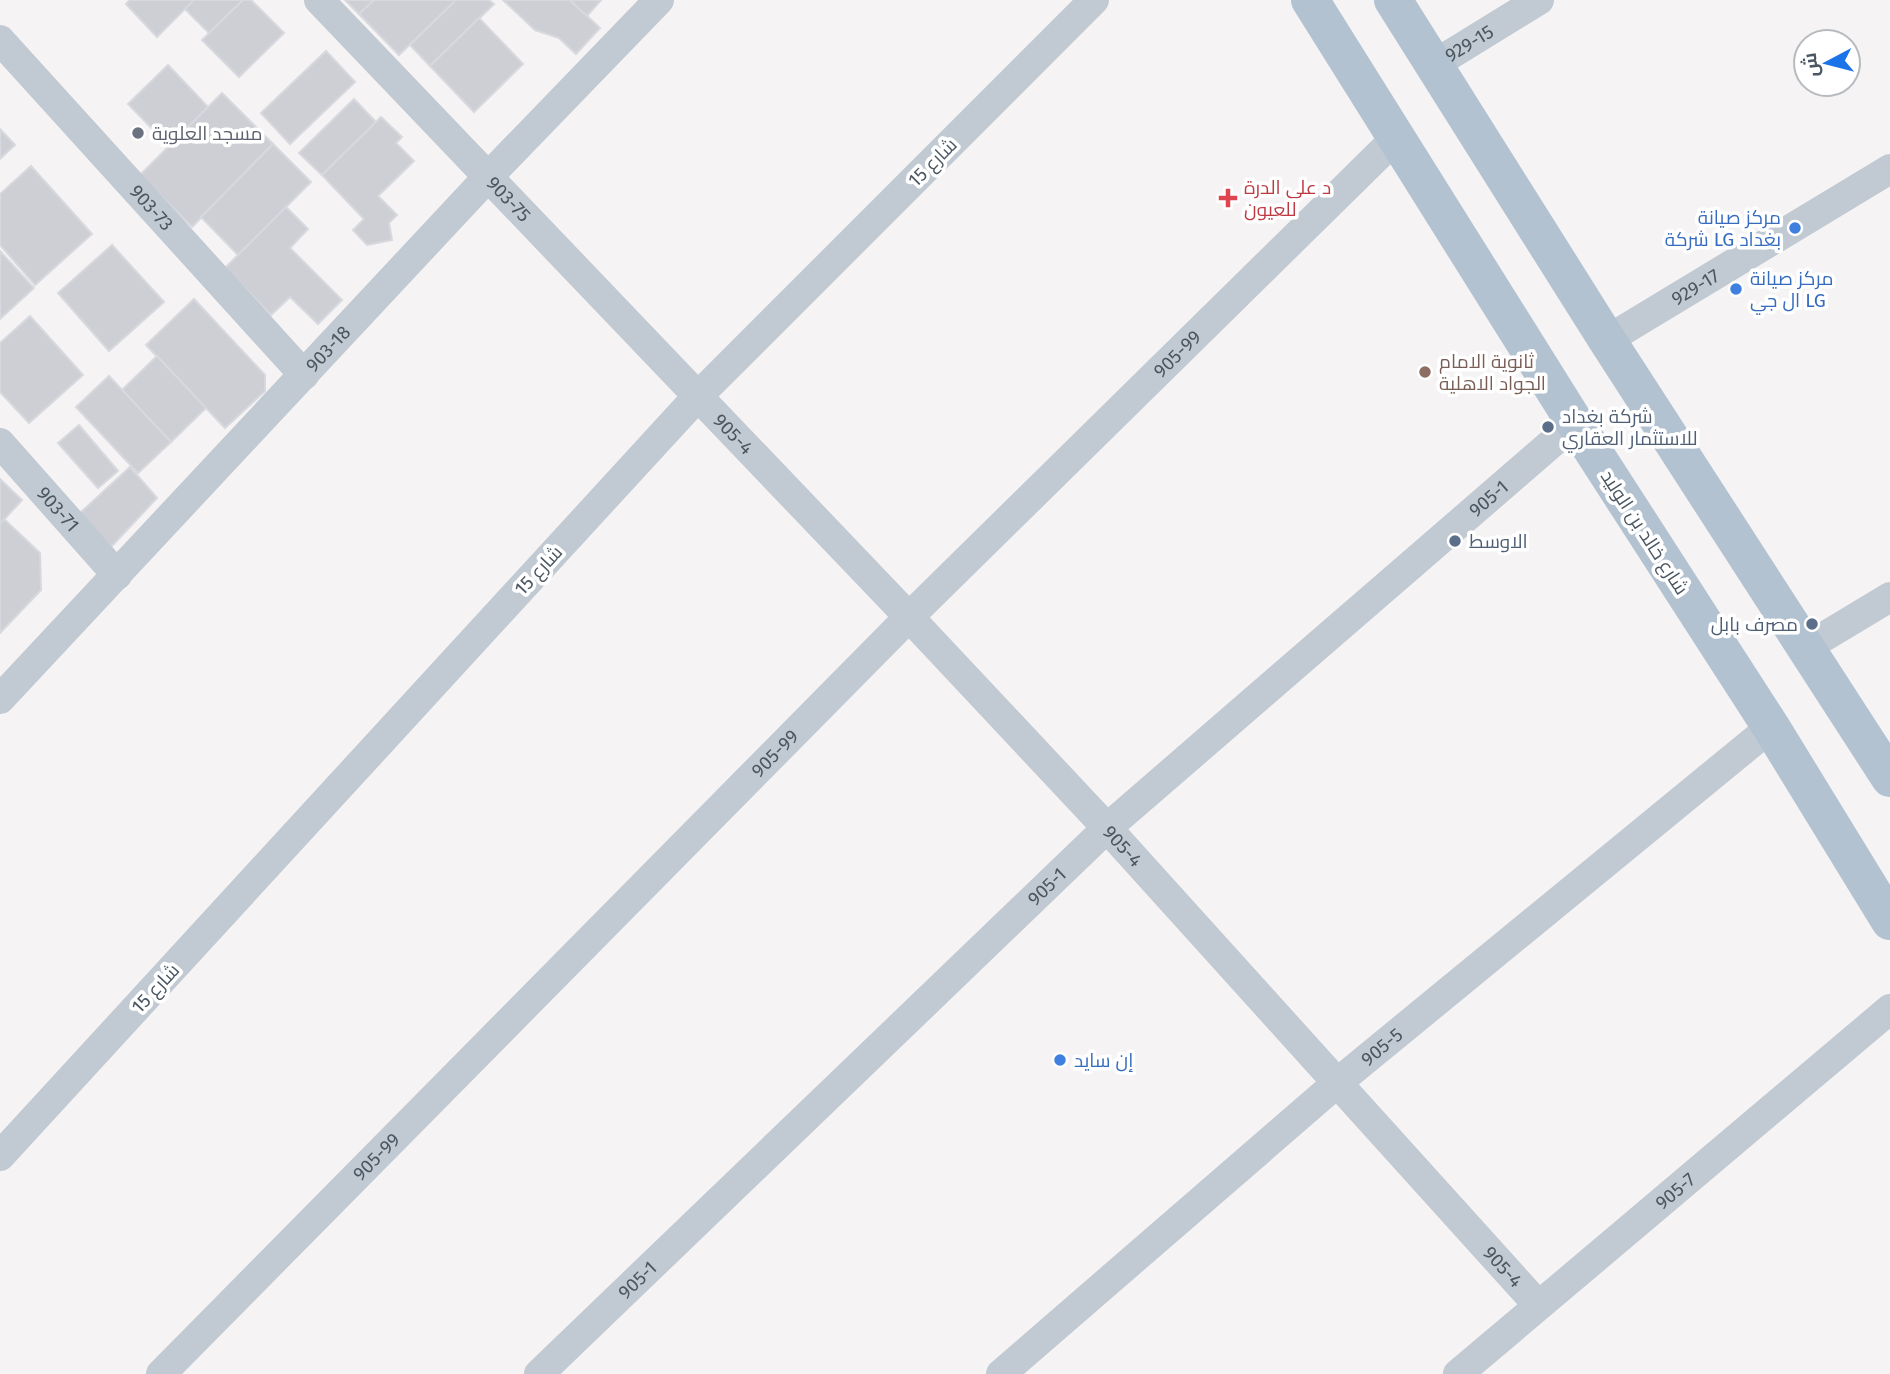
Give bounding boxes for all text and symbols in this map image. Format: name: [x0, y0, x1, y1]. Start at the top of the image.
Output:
street label: 929-15: [1441, 20, 1498, 67]
north arrow: [1792, 28, 1862, 98]
text: ش: [1798, 52, 1824, 79]
place label: مسجد العلوية: [152, 122, 263, 145]
marker: مسجد العلوية: [130, 125, 146, 141]
street label: شارع 15: [903, 133, 963, 193]
street label: 903-75: [482, 172, 536, 227]
place label: د علي الدرة للعيون: [1244, 176, 1331, 221]
street label: 903-73: [125, 180, 178, 235]
marker: د علي الدرة للعيون: [1218, 188, 1238, 208]
place label: مركز صيانة شركة LG بغداد: [1665, 206, 1781, 251]
marker: مركز صيانة شركة LG بغداد: [1787, 220, 1803, 236]
street label: 929-17: [1667, 264, 1724, 310]
place label: مركز صيانة ال جي LG: [1750, 267, 1833, 315]
marker: مركز صيانة ال جي LG: [1728, 281, 1744, 297]
street label: 903-18: [301, 321, 355, 377]
street label: 905-99: [1149, 325, 1206, 382]
place label: ثانوية الامام الجواد الاهلية: [1439, 350, 1546, 395]
marker: ثانوية الامام الجواد الاهلية: [1417, 364, 1433, 380]
place label: شركة بغداد للاستثمار العقاري: [1562, 405, 1698, 453]
street label: 905-4: [709, 409, 758, 459]
marker: شركة بغداد للاستثمار العقاري: [1540, 419, 1556, 435]
street label: شارع خالد بن الوليد: [1594, 466, 1693, 600]
street label: 905-1: [1464, 475, 1513, 522]
street label: 903-71: [32, 482, 84, 537]
place label: الاوسط: [1469, 530, 1528, 553]
marker: الاوسط: [1447, 533, 1463, 549]
street label: شارع 15: [510, 541, 569, 601]
place label: مصرف بابل: [1711, 613, 1798, 636]
marker: مصرف بابل: [1804, 616, 1820, 632]
street label: 905-99: [747, 725, 803, 782]
street label: 905-4: [1098, 821, 1147, 872]
street label: 905-1: [1023, 863, 1071, 910]
street label: شارع 15: [127, 959, 186, 1019]
street label: 905-5: [1356, 1023, 1407, 1071]
place label: إن سايد: [1074, 1049, 1133, 1072]
marker: إن سايد: [1052, 1052, 1068, 1068]
street label: 905-99: [348, 1128, 405, 1185]
street label: 905-7: [1651, 1168, 1700, 1214]
street label: 905-4: [1478, 1241, 1527, 1292]
street label: 905-1: [613, 1256, 661, 1304]

